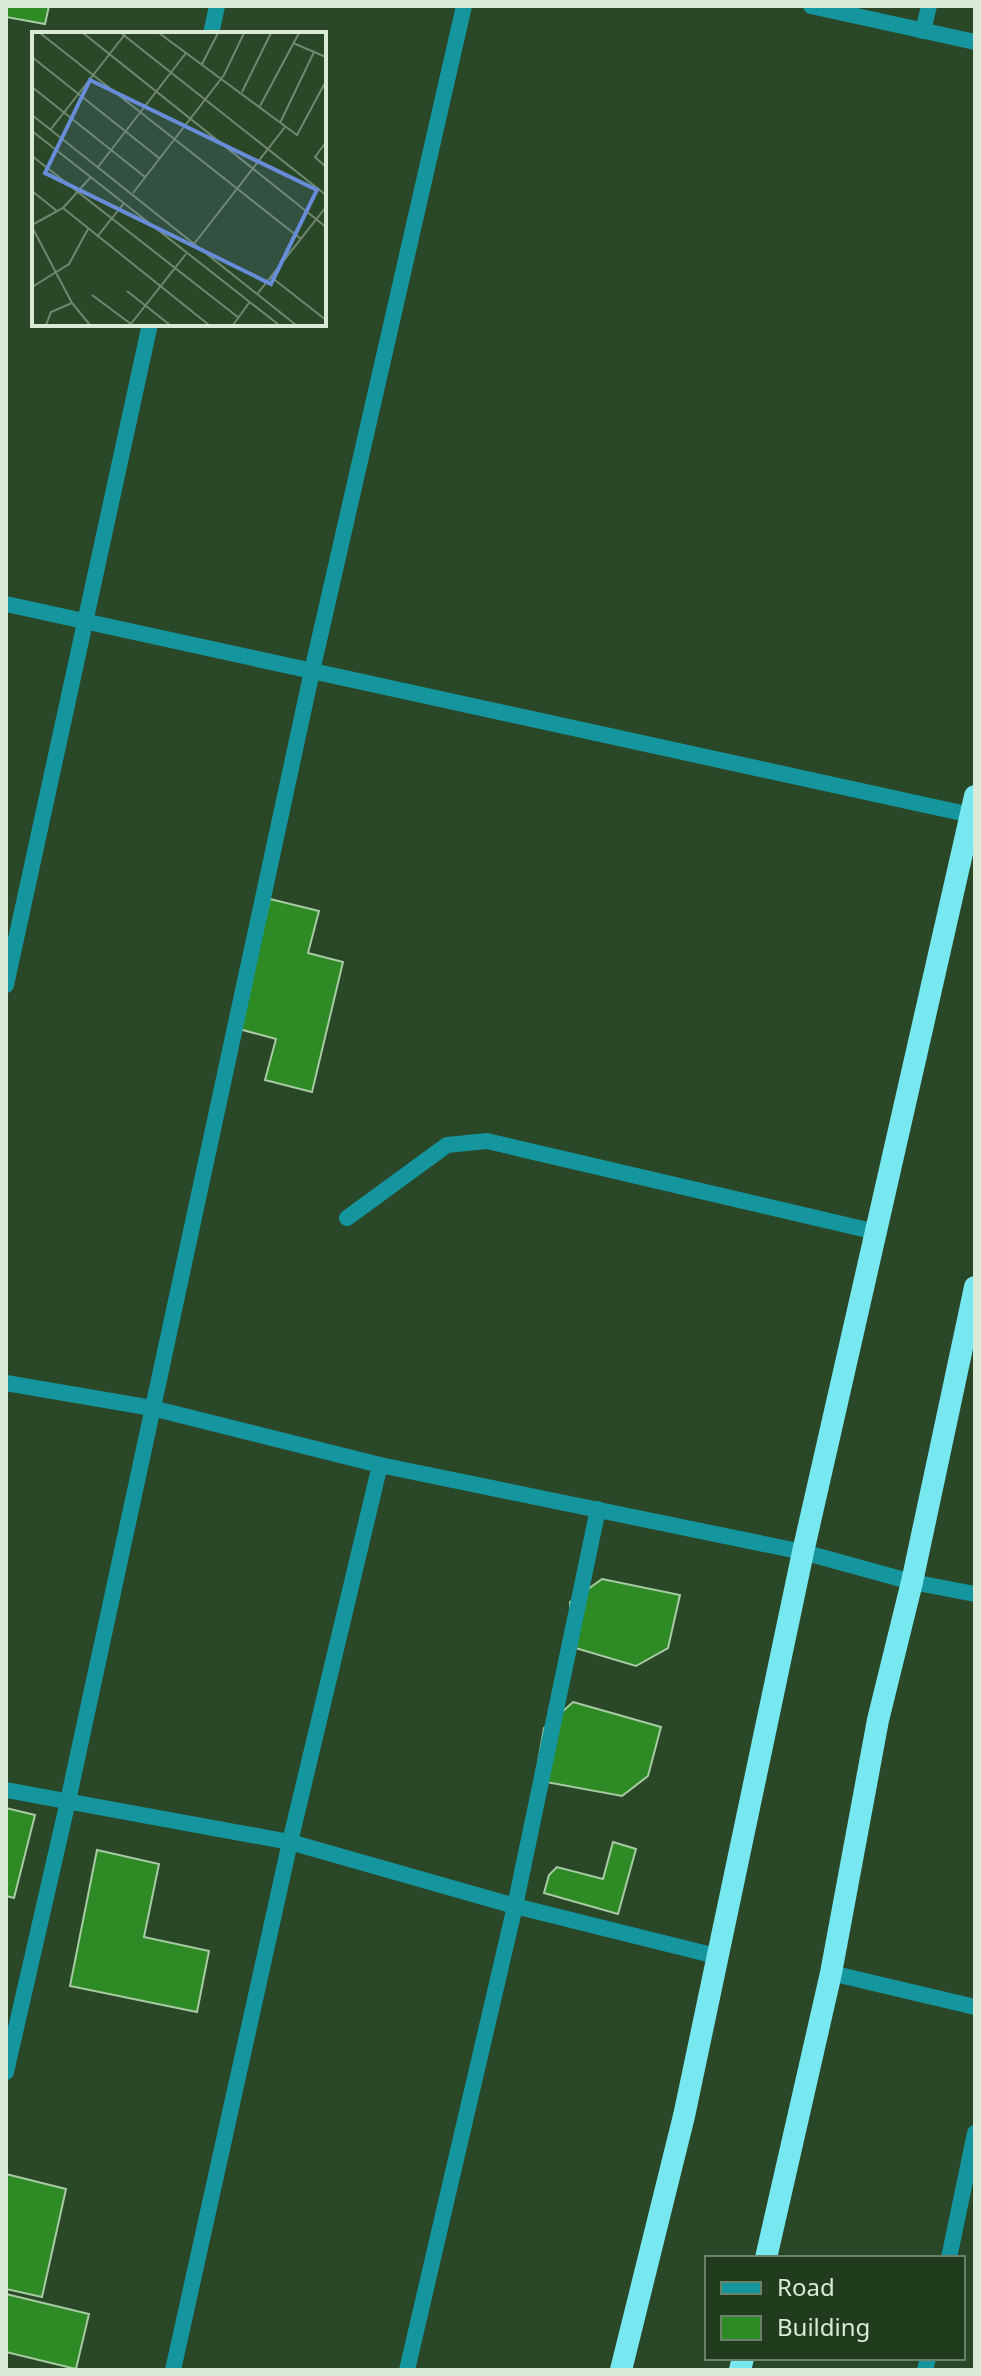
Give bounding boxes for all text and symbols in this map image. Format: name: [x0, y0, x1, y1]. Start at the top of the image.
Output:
inset map: [32, 32, 326, 326]
legend: [705, 2256, 965, 2360]
text: Road: [777, 2270, 835, 2303]
text: Building: [777, 2310, 870, 2343]

